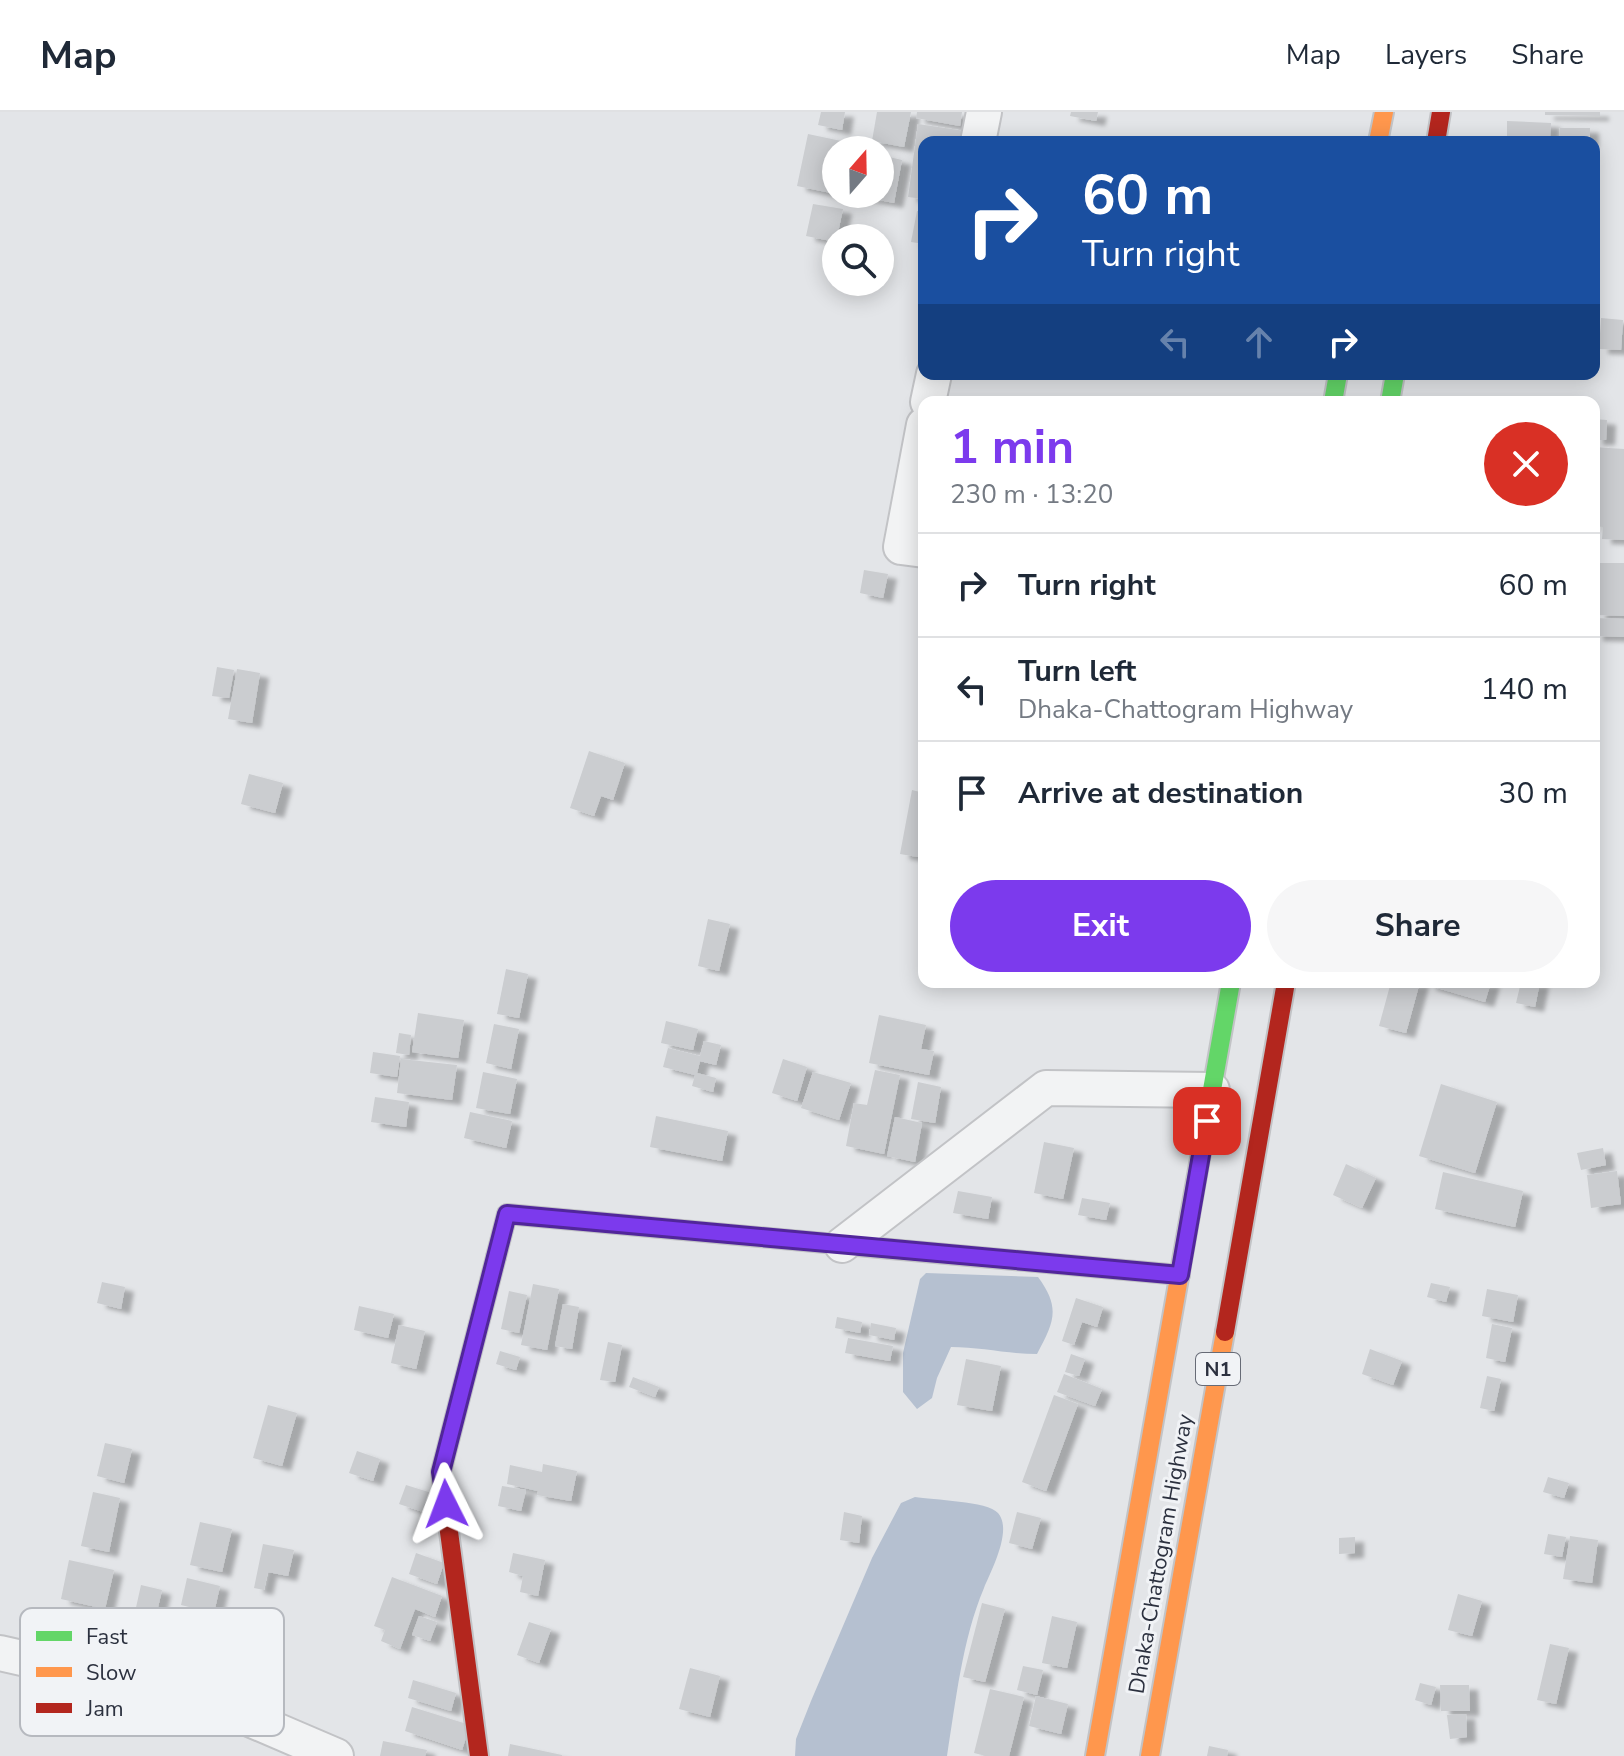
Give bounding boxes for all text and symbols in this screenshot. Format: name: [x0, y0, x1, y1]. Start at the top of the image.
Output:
text: Map: [40, 30, 117, 81]
text: Map: [1286, 36, 1341, 74]
text: Layers: [1385, 36, 1467, 74]
text: Share: [1511, 36, 1584, 74]
north arrow: [822, 136, 894, 208]
map controls: [822, 136, 894, 296]
text: 60 m: [1082, 157, 1213, 234]
icon: right: [950, 168, 1054, 272]
button: search: [822, 224, 894, 296]
text: Turn right: [1082, 230, 1239, 279]
icon: left: [1153, 320, 1197, 364]
icon: ahead: [1237, 320, 1281, 364]
icon: right: [1321, 320, 1365, 364]
text: 1 min: [950, 414, 1074, 480]
button: close: [1484, 422, 1568, 506]
text: 230 m · 13:20: [950, 477, 1113, 512]
icon: right: [950, 563, 994, 607]
text: Turn right: [1018, 565, 1156, 606]
text: 60 m: [1499, 565, 1568, 606]
text: Turn left: [1018, 651, 1136, 692]
icon: left: [950, 667, 994, 711]
text: 140 m: [1481, 669, 1568, 710]
text: Dhaka-Chattogram Highway: [1018, 692, 1353, 727]
icon: arrive: [950, 771, 994, 815]
text: Arrive at destination: [1018, 773, 1303, 814]
text: 30 m: [1499, 773, 1568, 814]
button: Exit: [950, 880, 1251, 972]
button: Share: [1267, 880, 1568, 972]
pin: [1173, 1087, 1241, 1155]
icon: arrive: [1185, 1099, 1229, 1143]
road number: N1: [1196, 1353, 1240, 1385]
street label: Dhaka-Chattogram Highway: [1122, 1411, 1201, 1696]
position arrow: [404, 1462, 488, 1546]
legend: [20, 1608, 284, 1736]
text: Fast: [86, 1622, 128, 1652]
text: Slow: [86, 1658, 137, 1688]
text: Jam: [85, 1694, 124, 1724]

